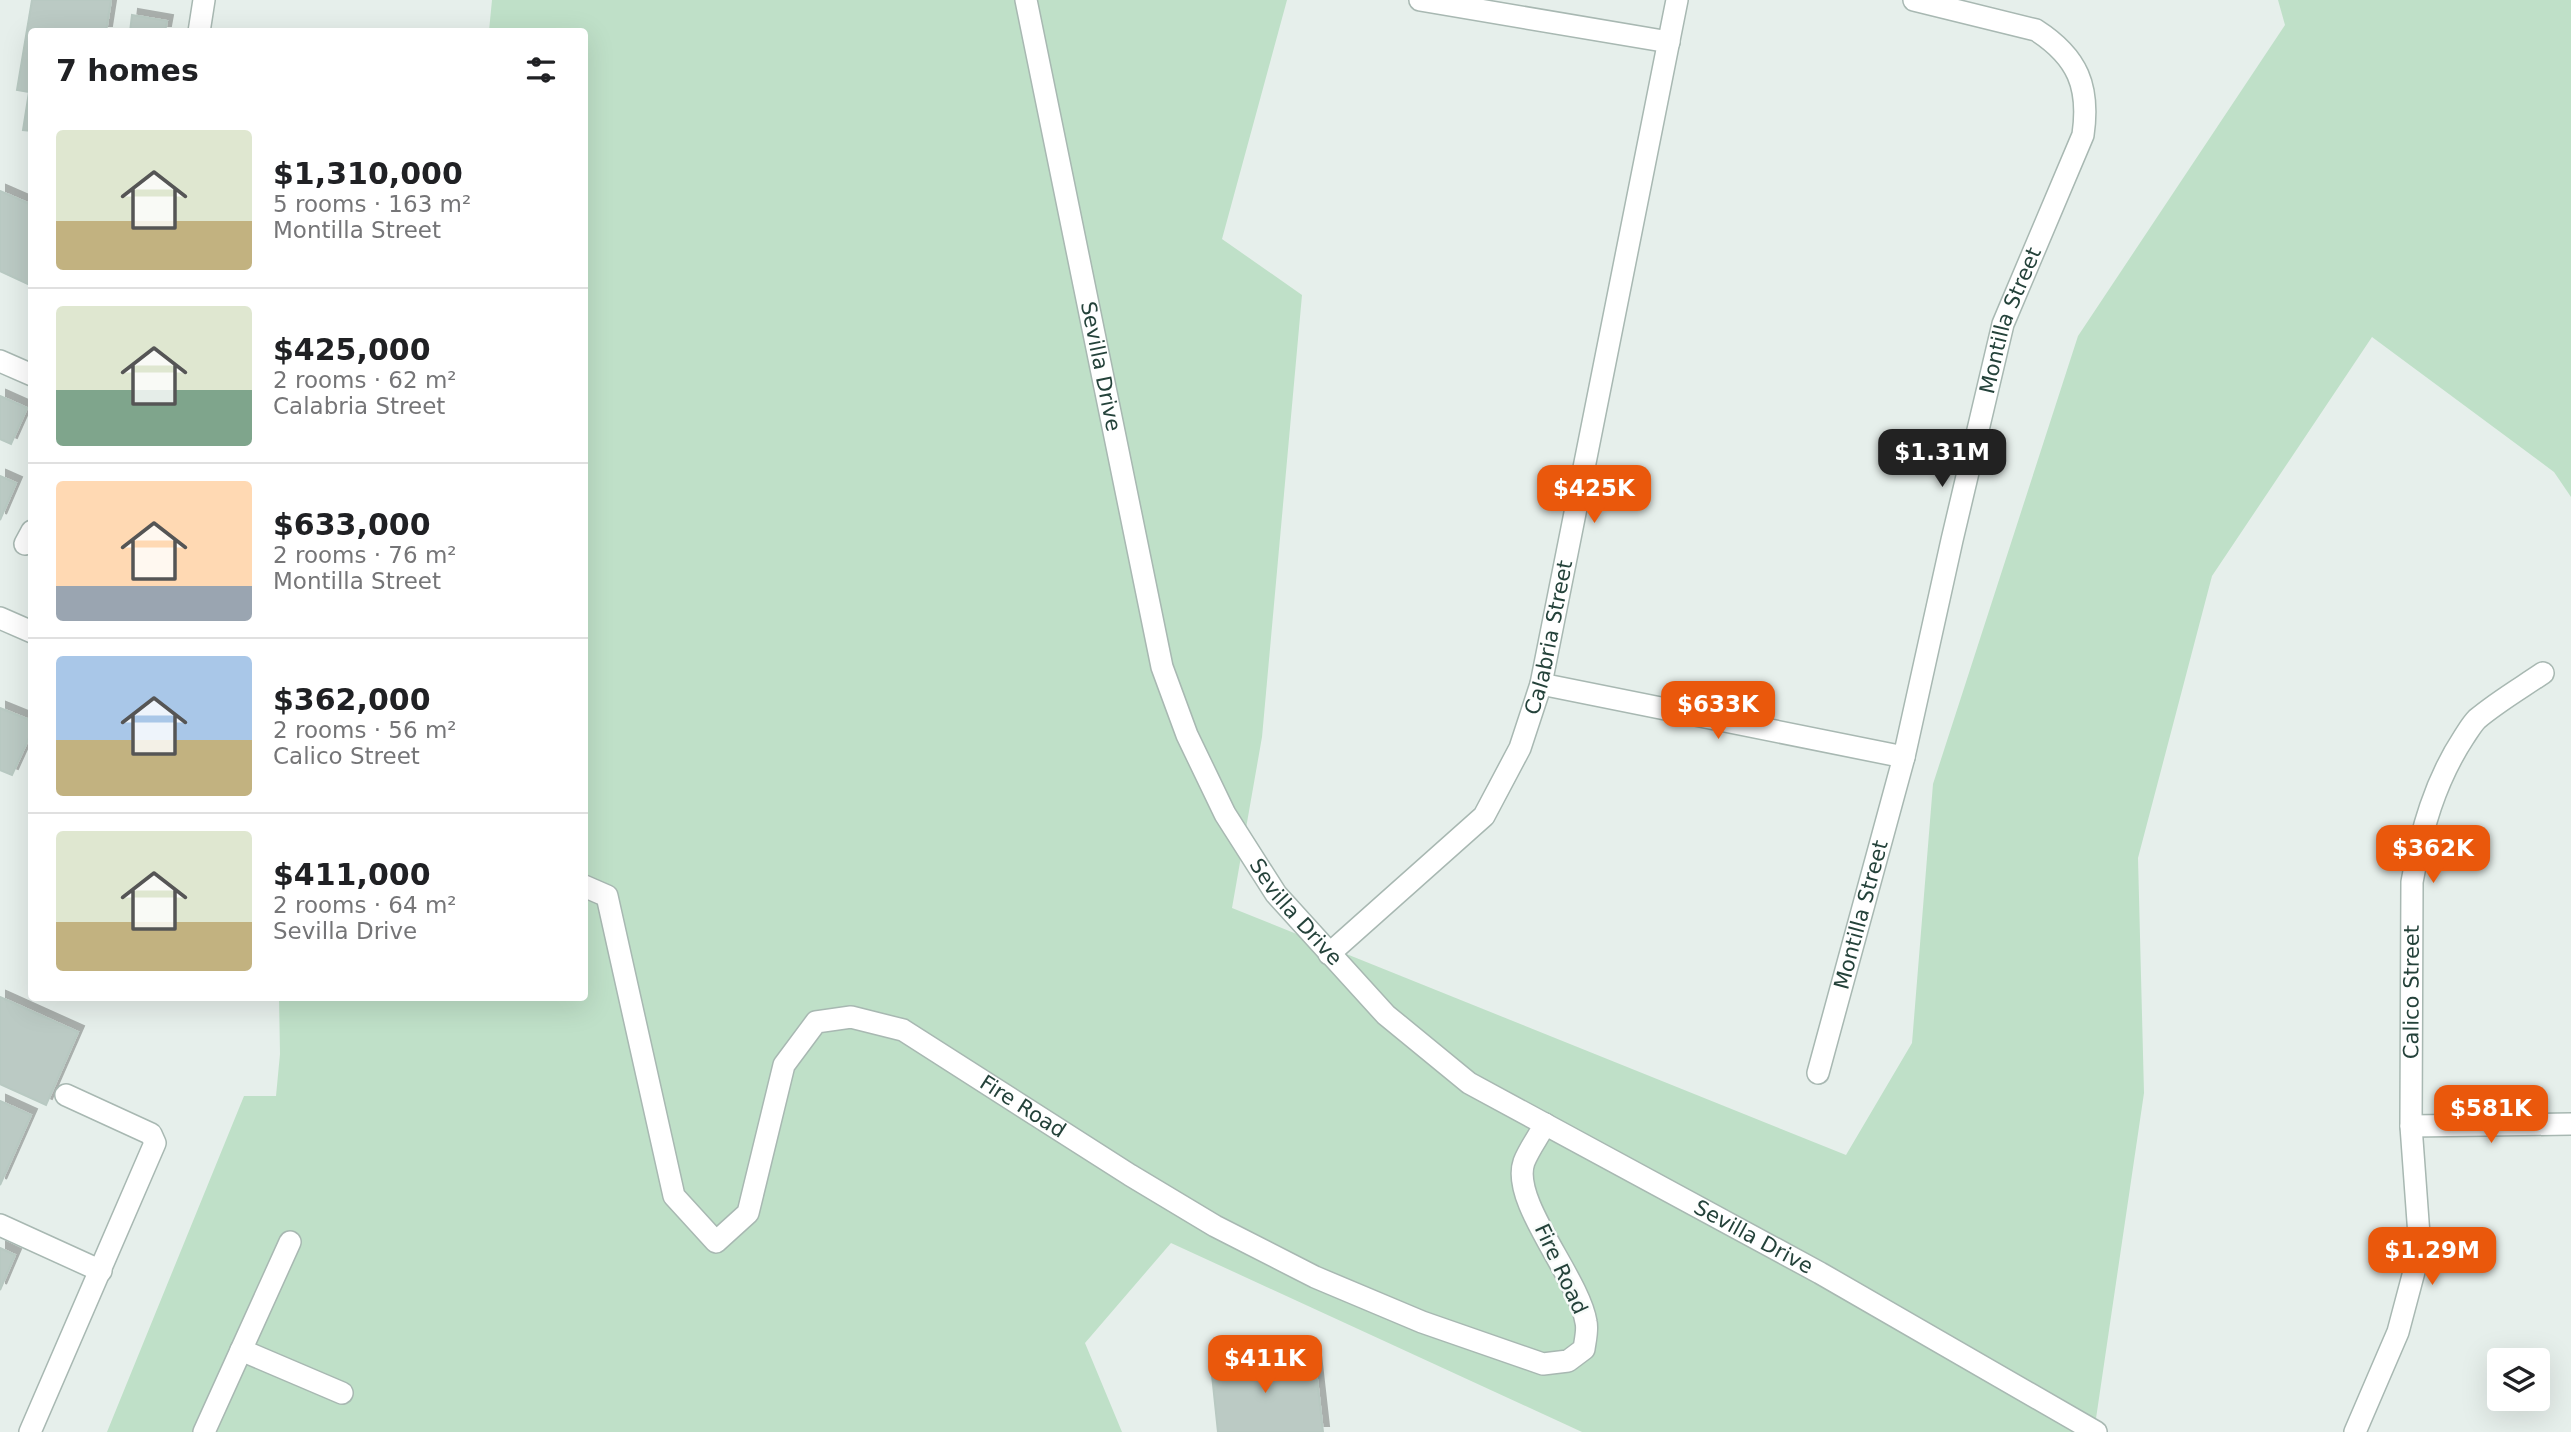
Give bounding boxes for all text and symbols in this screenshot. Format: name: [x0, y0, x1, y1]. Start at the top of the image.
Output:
icon: filters: [522, 51, 560, 89]
text: 7 homes: [56, 53, 199, 88]
text: $1,310,000: [273, 156, 463, 191]
icon: home: [112, 158, 196, 242]
text: 5 rooms · 163 m²: [273, 191, 471, 217]
text: Montilla Street: [273, 217, 441, 243]
street label: Montilla Street: [1975, 244, 2046, 396]
street label: Sevilla Drive: [1076, 299, 1126, 433]
text: $425,000: [273, 332, 431, 367]
icon: home: [112, 334, 196, 418]
text: 2 rooms · 62 m²: [273, 367, 457, 393]
text: Calabria Street: [273, 393, 445, 419]
pin: $1.31M: [1885, 430, 1999, 489]
text: $1.31M: [1894, 439, 1990, 465]
pin: $425K: [1545, 466, 1643, 525]
text: $425K: [1553, 475, 1635, 501]
text: $633,000: [273, 507, 431, 542]
icon: home: [112, 509, 196, 593]
text: 2 rooms · 76 m²: [273, 542, 457, 568]
street label: Calabria Street: [1520, 558, 1577, 718]
text: Montilla Street: [273, 568, 441, 594]
text: $362,000: [273, 682, 431, 717]
pin: $633K: [1669, 682, 1767, 741]
icon: home: [112, 684, 196, 768]
text: $633K: [1677, 691, 1759, 717]
text: 2 rooms · 56 m²: [273, 717, 457, 743]
text: Calico Street: [273, 743, 420, 769]
pin: $362K: [2384, 826, 2482, 885]
text: $362K: [2392, 835, 2474, 861]
street label: Montilla Street: [1829, 838, 1893, 992]
street label: Sevilla Drive: [1245, 854, 1347, 970]
text: $411,000: [273, 857, 431, 892]
icon: home: [112, 859, 196, 943]
text: 2 rooms · 64 m²: [273, 892, 457, 918]
text: Sevilla Drive: [273, 918, 417, 944]
street label: Calico Street: [2399, 925, 2424, 1059]
street label: Fire Road: [976, 1070, 1070, 1143]
pin: $581K: [2442, 1086, 2540, 1145]
text: $581K: [2450, 1095, 2532, 1121]
street label: Sevilla Drive: [1690, 1195, 1817, 1279]
street label: Fire Road: [1530, 1220, 1592, 1318]
pin: $1.29M: [2375, 1228, 2489, 1287]
text: $1.29M: [2384, 1237, 2480, 1263]
pin: $411K: [1216, 1336, 1314, 1395]
text: $411K: [1224, 1345, 1306, 1371]
map controls: [2487, 1348, 2550, 1411]
button: layers: [2487, 1348, 2550, 1411]

